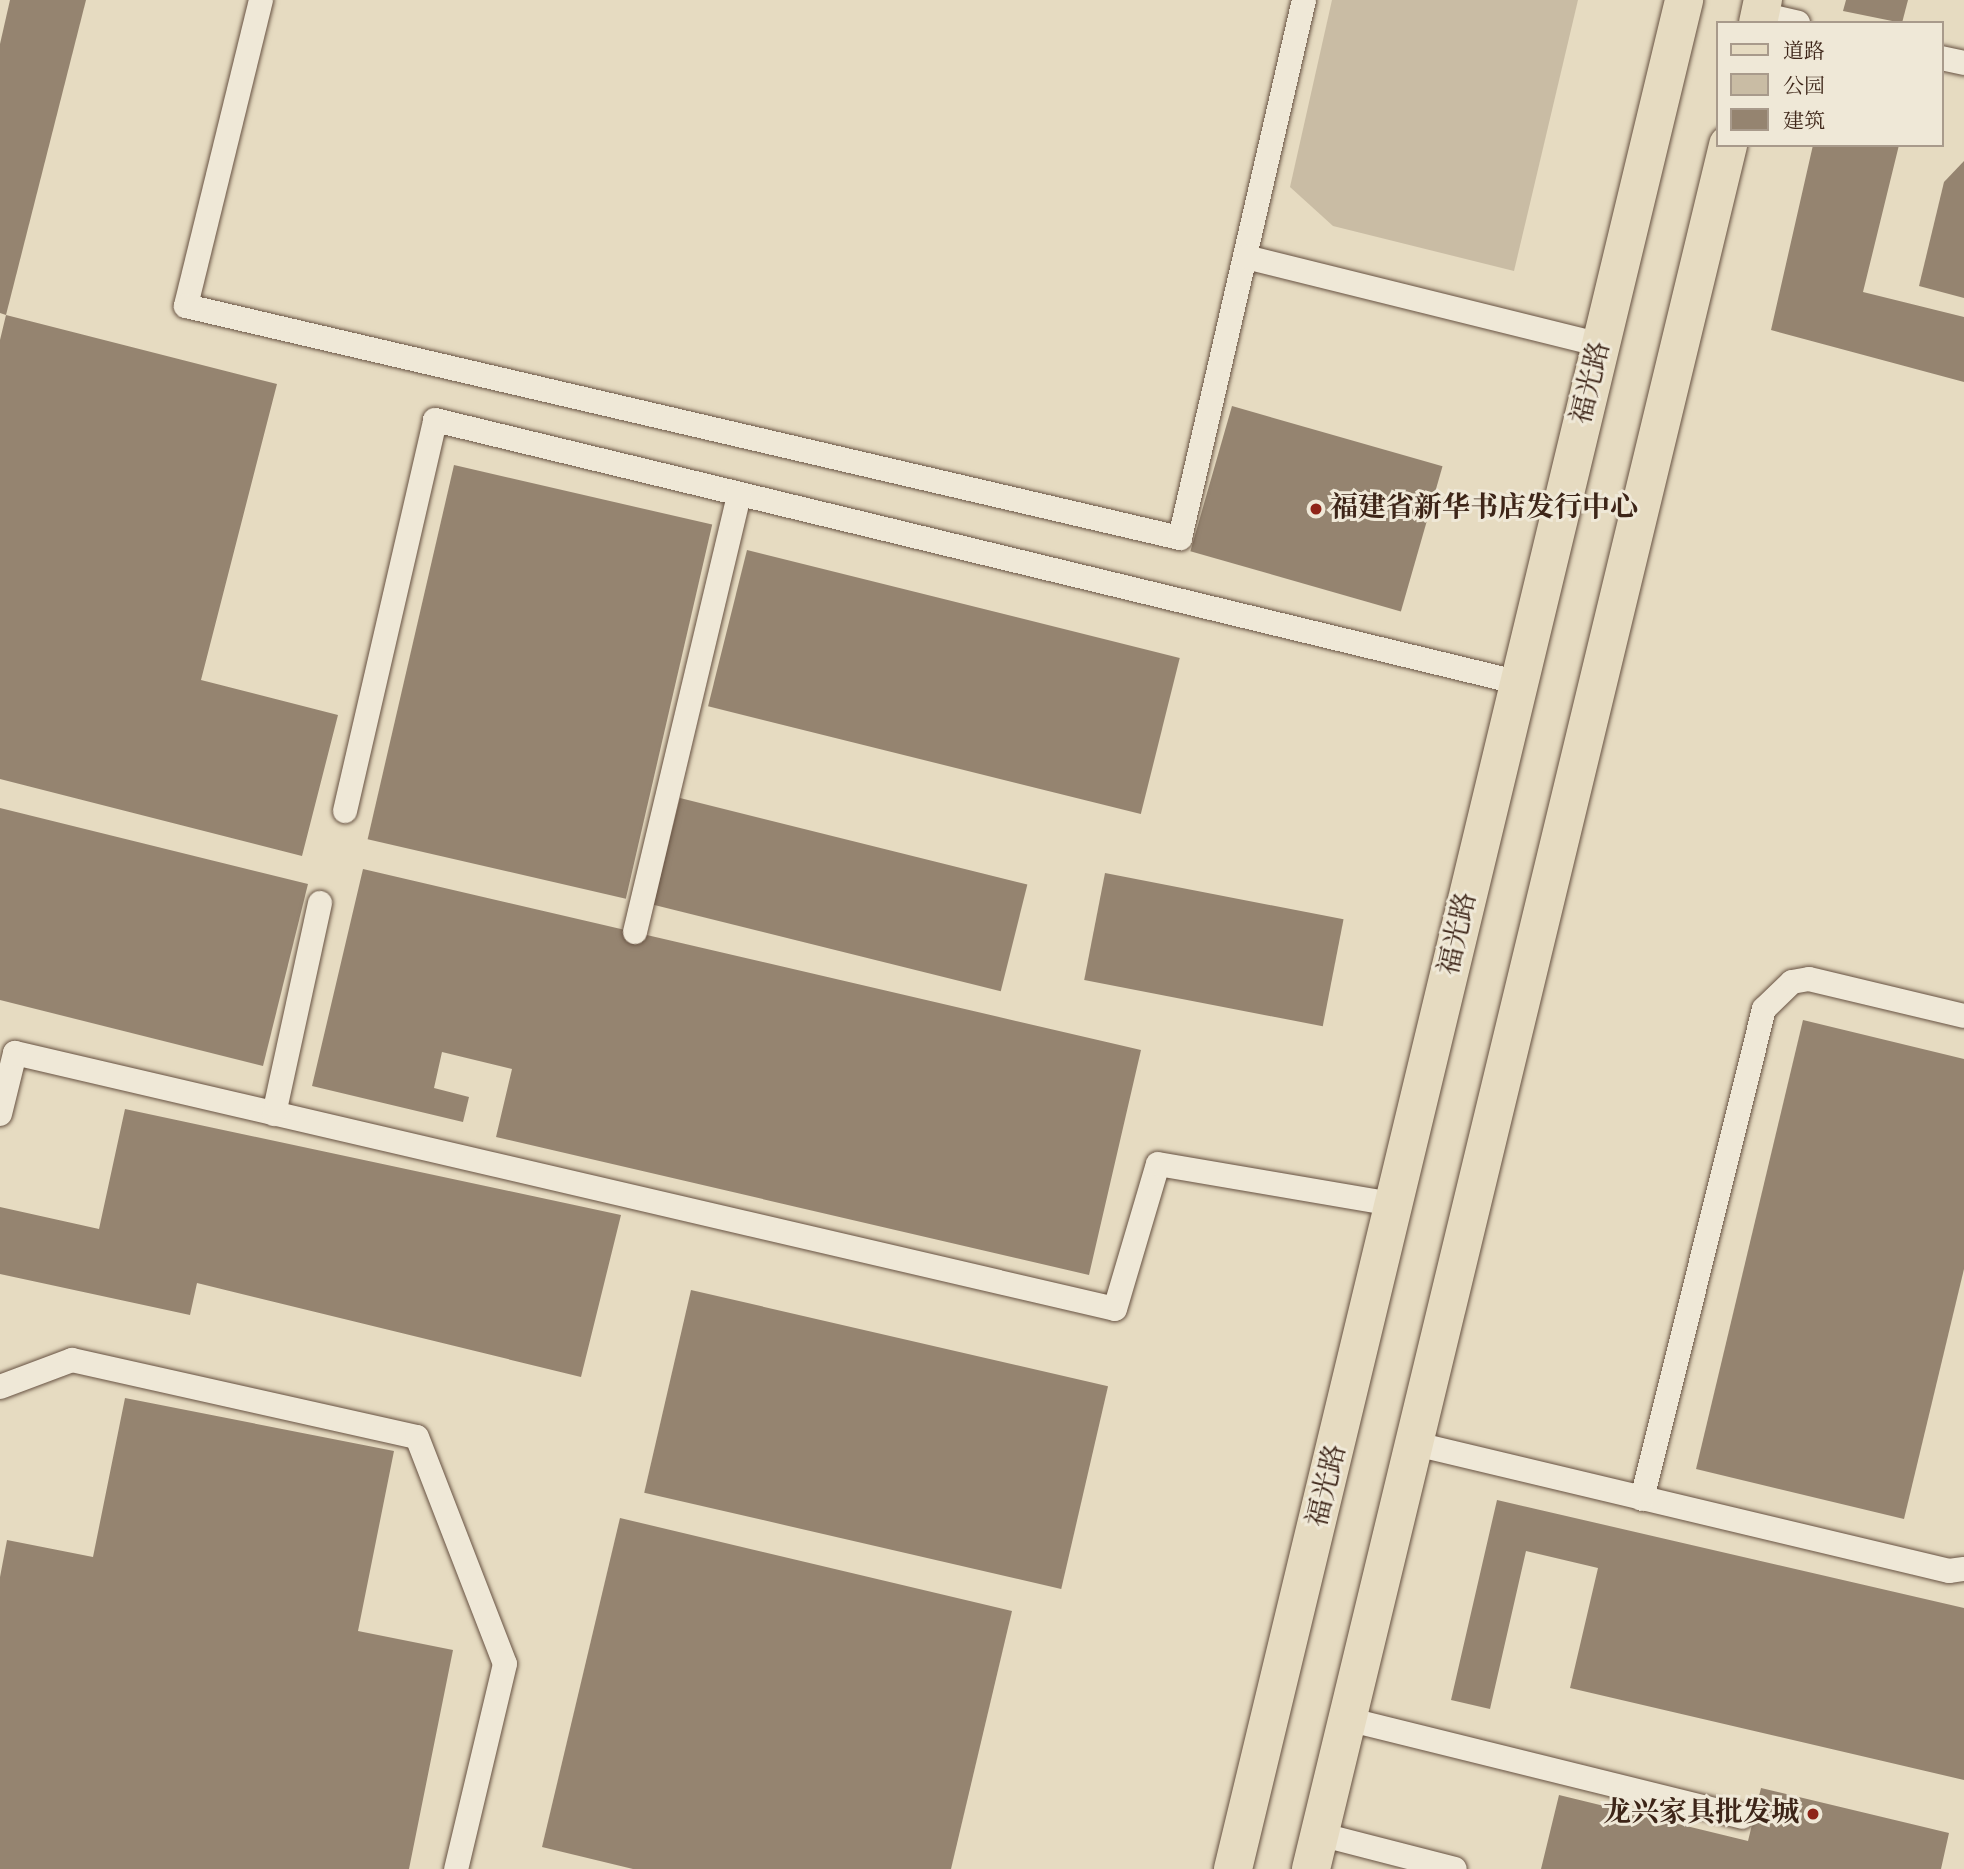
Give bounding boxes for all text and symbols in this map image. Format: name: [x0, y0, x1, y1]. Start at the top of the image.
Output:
legend: [1716, 21, 1943, 147]
text: 道路: [1783, 39, 1825, 66]
text: 公园: [1783, 74, 1825, 101]
text: 建筑: [1783, 109, 1825, 136]
street label: 福光路: [1566, 338, 1618, 428]
place label: 福建省新华书店发行中心: [1330, 492, 1638, 526]
marker: 福建省新华书店发行中心: [1308, 501, 1324, 517]
street label: 福光路: [1433, 889, 1485, 979]
street label: 福光路: [1302, 1441, 1354, 1531]
place label: 龙兴家具批发城: [1603, 1797, 1799, 1831]
marker: 龙兴家具批发城: [1805, 1806, 1821, 1822]

